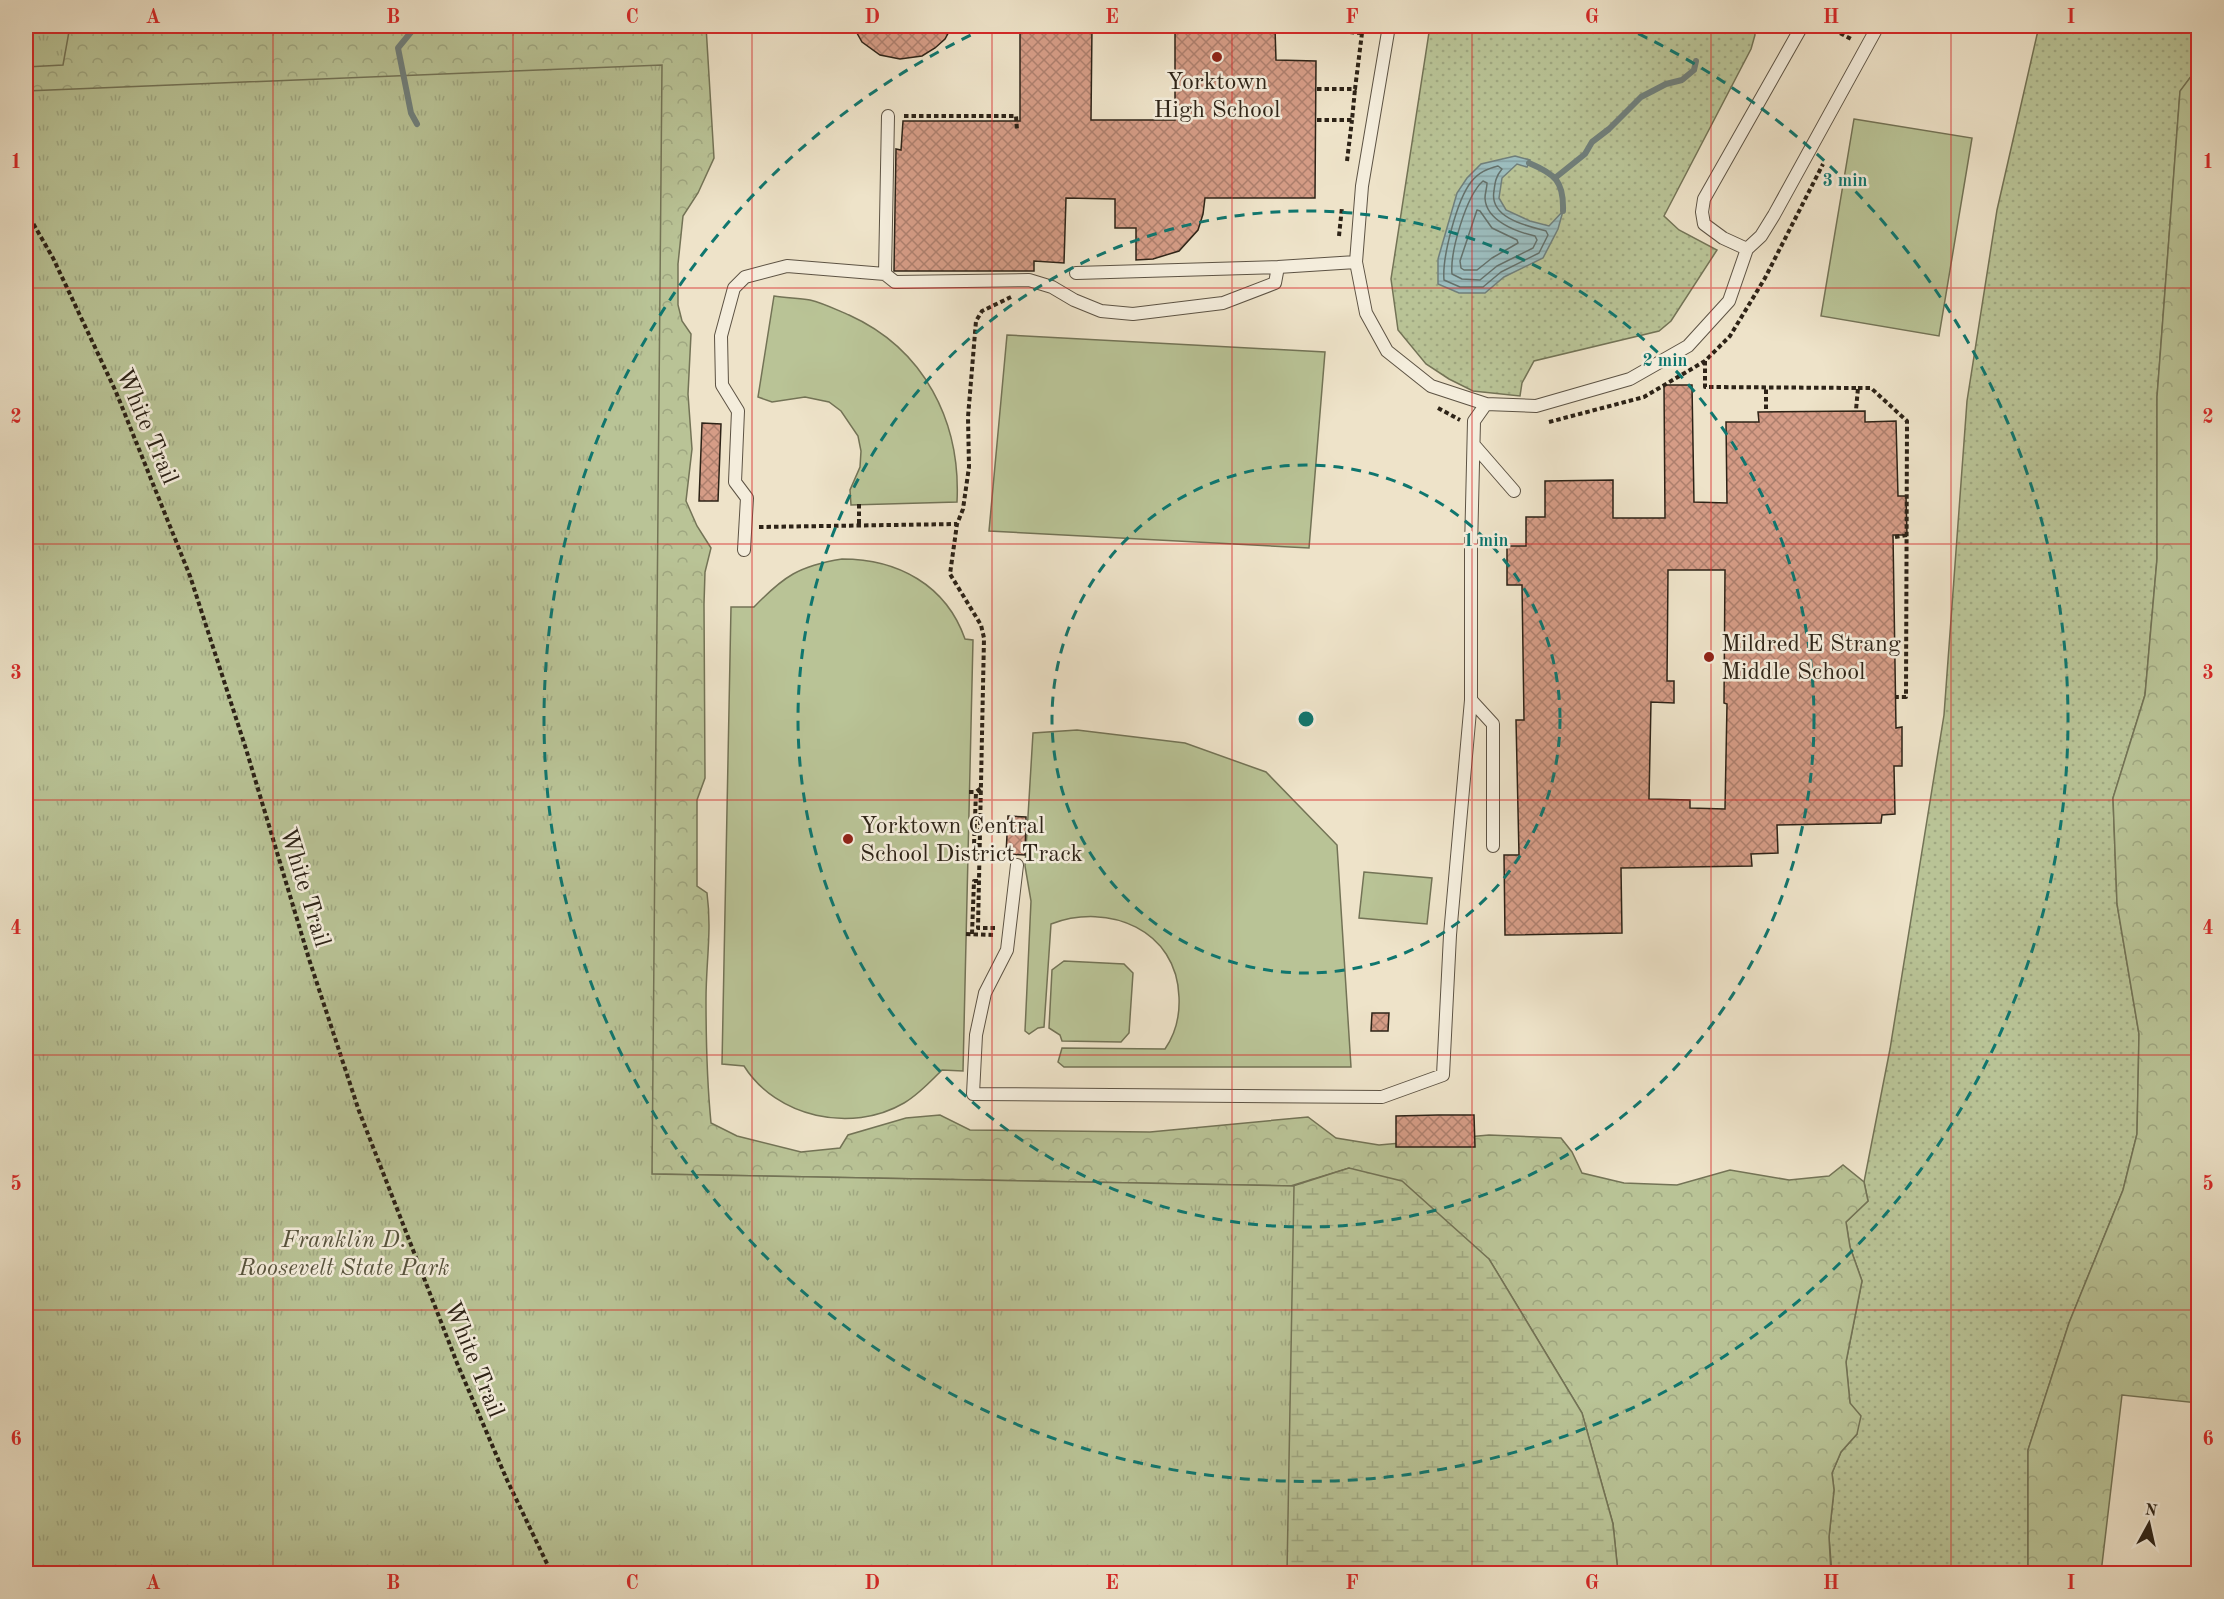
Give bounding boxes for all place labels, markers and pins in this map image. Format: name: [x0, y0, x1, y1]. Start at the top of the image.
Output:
marker: Yorktown High School: [1210, 50, 1224, 64]
place label: Yorktown High School: [1154, 71, 1280, 123]
place label: Mildred E Strang Middle School: [1721, 633, 1901, 685]
marker: Mildred E Strang Middle School: [1702, 650, 1716, 664]
centre of rings: [1296, 709, 1316, 729]
place label: Yorktown Central School District Track: [860, 815, 1083, 867]
marker: Yorktown Central School District Track: [841, 832, 855, 846]

